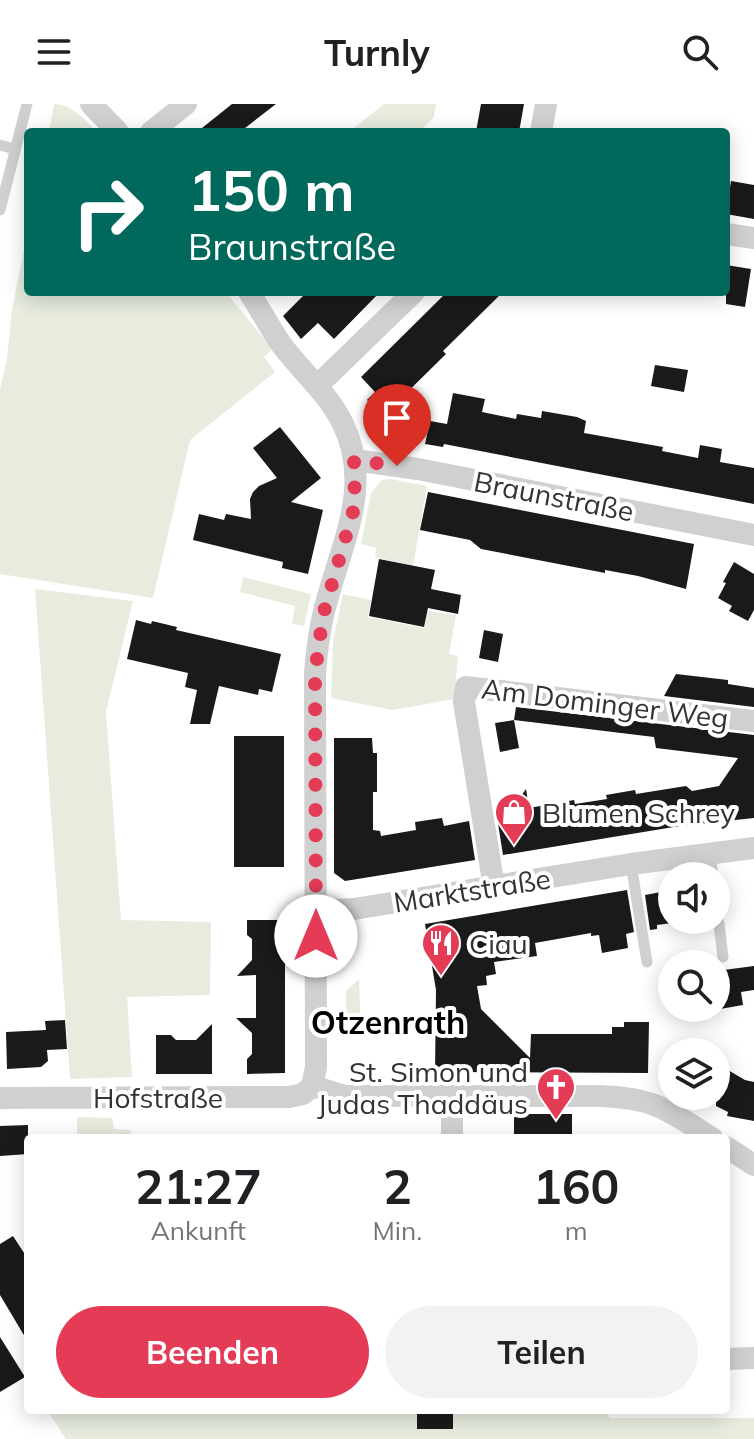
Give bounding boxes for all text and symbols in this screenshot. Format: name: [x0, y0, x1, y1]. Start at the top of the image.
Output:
icon: menu: [32, 30, 76, 74]
text: Turnly: [324, 30, 430, 75]
icon: search: [678, 30, 722, 74]
text: 150 m: [188, 155, 355, 225]
icon: right: [56, 160, 160, 264]
text: Braunstraße: [188, 224, 396, 269]
pin: [363, 384, 431, 466]
icon: arrive: [375, 396, 419, 440]
street label: Braunstraße: [471, 463, 637, 529]
street label: Am Dominger Weg: [480, 671, 730, 735]
shop icon: Blumen Schrey: [493, 791, 535, 846]
place label: Blumen Schrey: [542, 795, 735, 830]
street label: Marktstraße: [391, 860, 553, 920]
map controls: [658, 862, 730, 1110]
button: sound: [658, 862, 730, 934]
position arrow: [274, 894, 358, 978]
restaurant icon: Ciau: [420, 922, 462, 977]
place label: Ciau: [469, 926, 528, 961]
button: search: [658, 950, 730, 1022]
district label: Otzenrath: [311, 1002, 465, 1042]
button: layers: [658, 1038, 730, 1110]
place label: St. Simon und Judas Thaddäus: [317, 1054, 528, 1121]
church icon: St. Simon und Judas Thaddäus: [535, 1066, 577, 1121]
street label: Hofstraße: [93, 1080, 223, 1115]
text: 21:27: [135, 1156, 262, 1216]
text: 2: [383, 1156, 412, 1216]
text: 160: [533, 1156, 619, 1216]
text: Ankunft: [151, 1214, 246, 1247]
text: Min.: [373, 1214, 422, 1247]
text: m: [565, 1214, 588, 1247]
button: Beenden: [56, 1306, 369, 1398]
button: Teilen: [385, 1306, 698, 1398]

